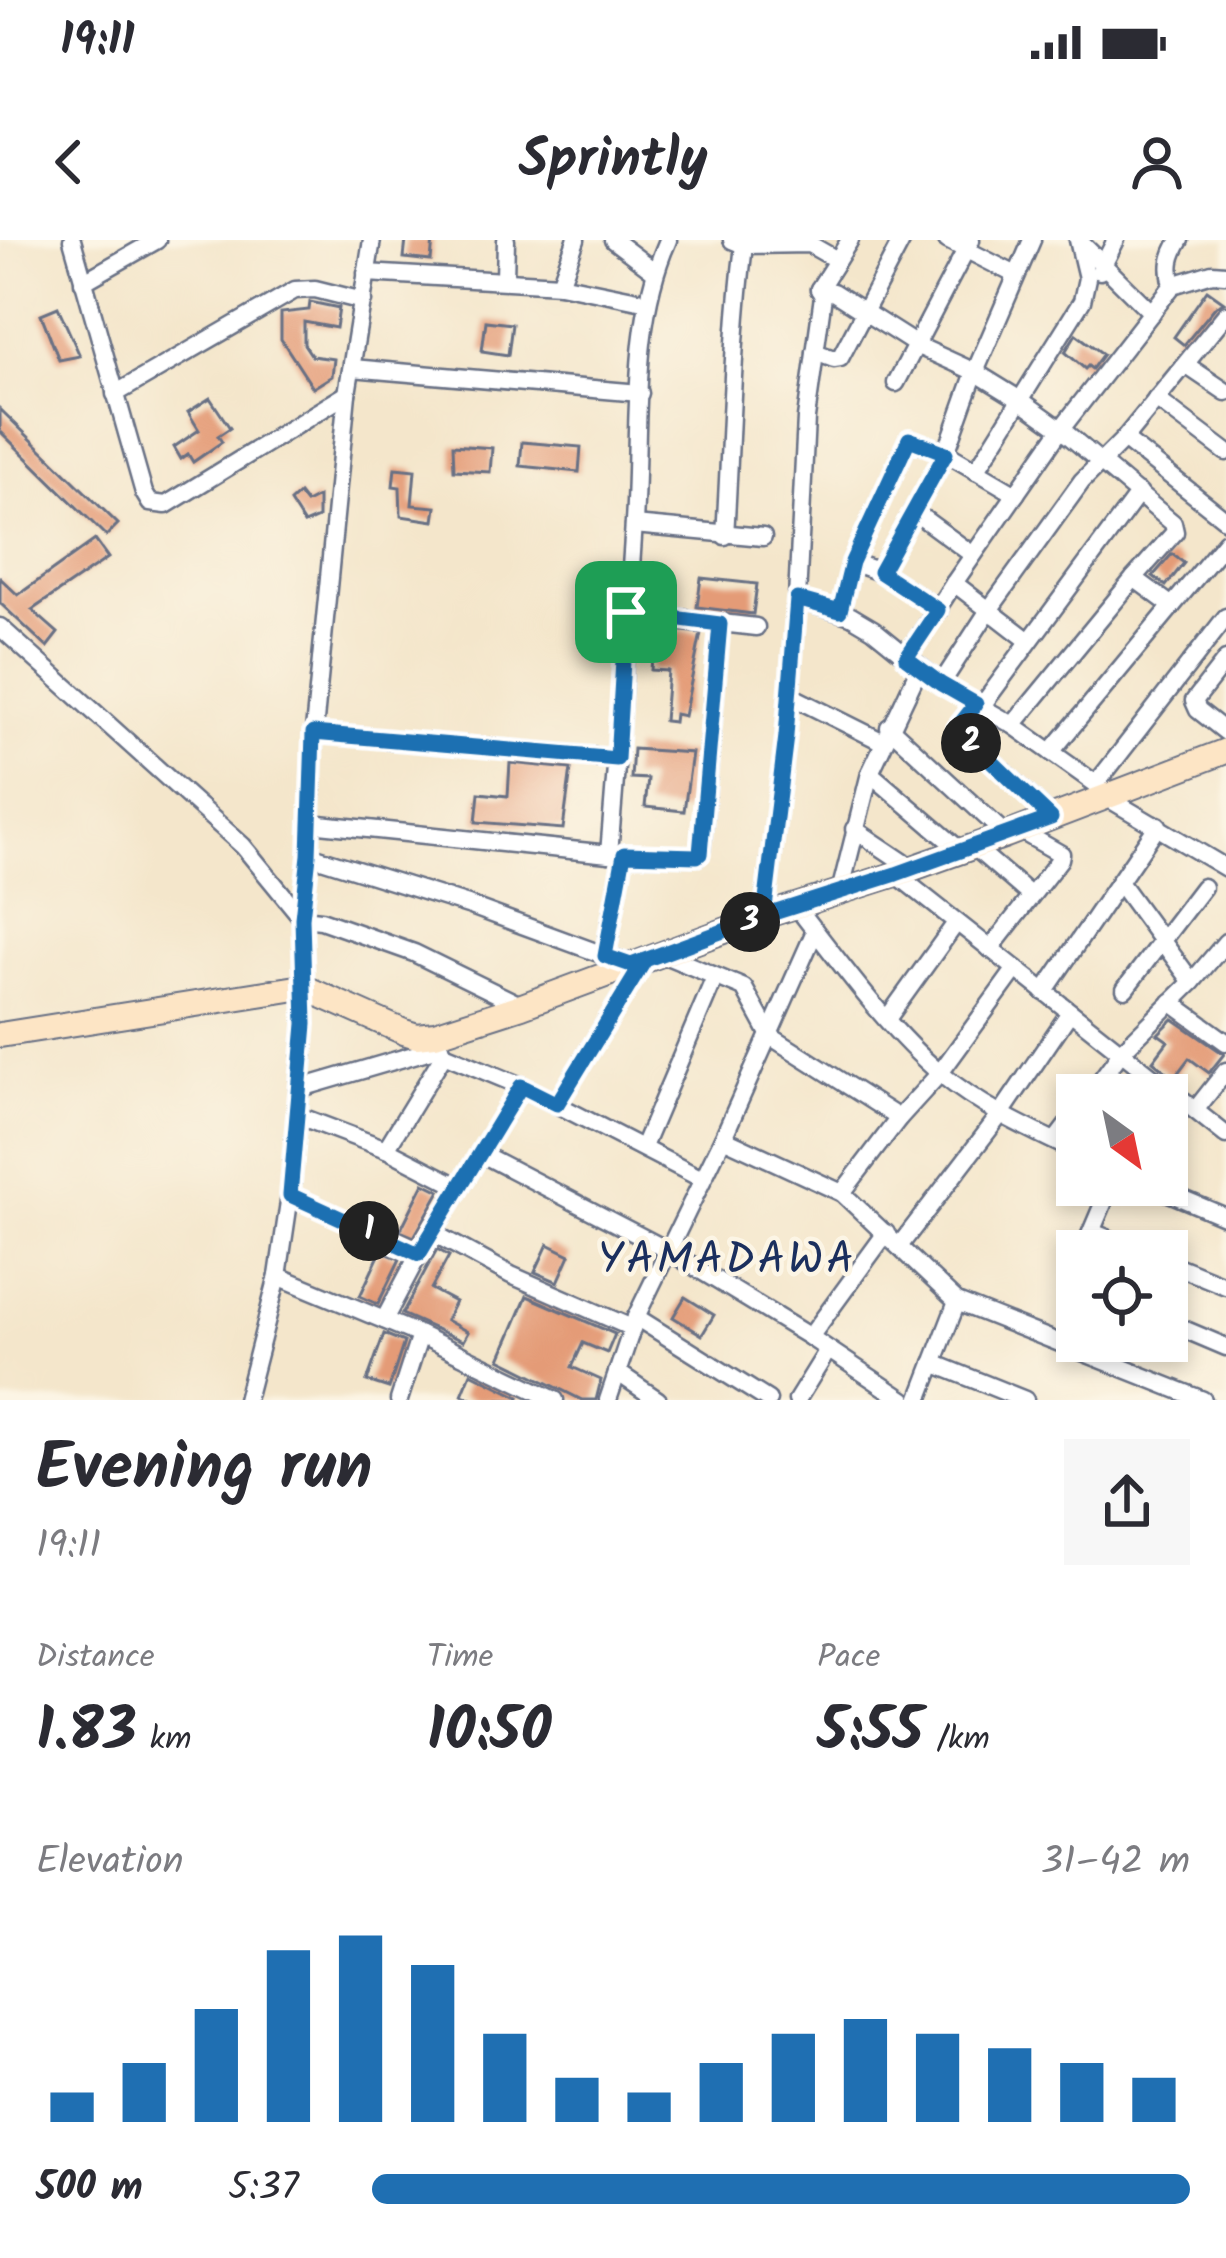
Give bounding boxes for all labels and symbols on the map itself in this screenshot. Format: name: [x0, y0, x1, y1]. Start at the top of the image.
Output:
pin: [575, 561, 677, 663]
pin: 2: [941, 713, 1001, 773]
pin: 3: [720, 892, 780, 952]
north arrow: [1056, 1074, 1188, 1206]
pin: 1: [339, 1201, 399, 1261]
district label: YAMADAWA: [597, 1225, 857, 1297]

